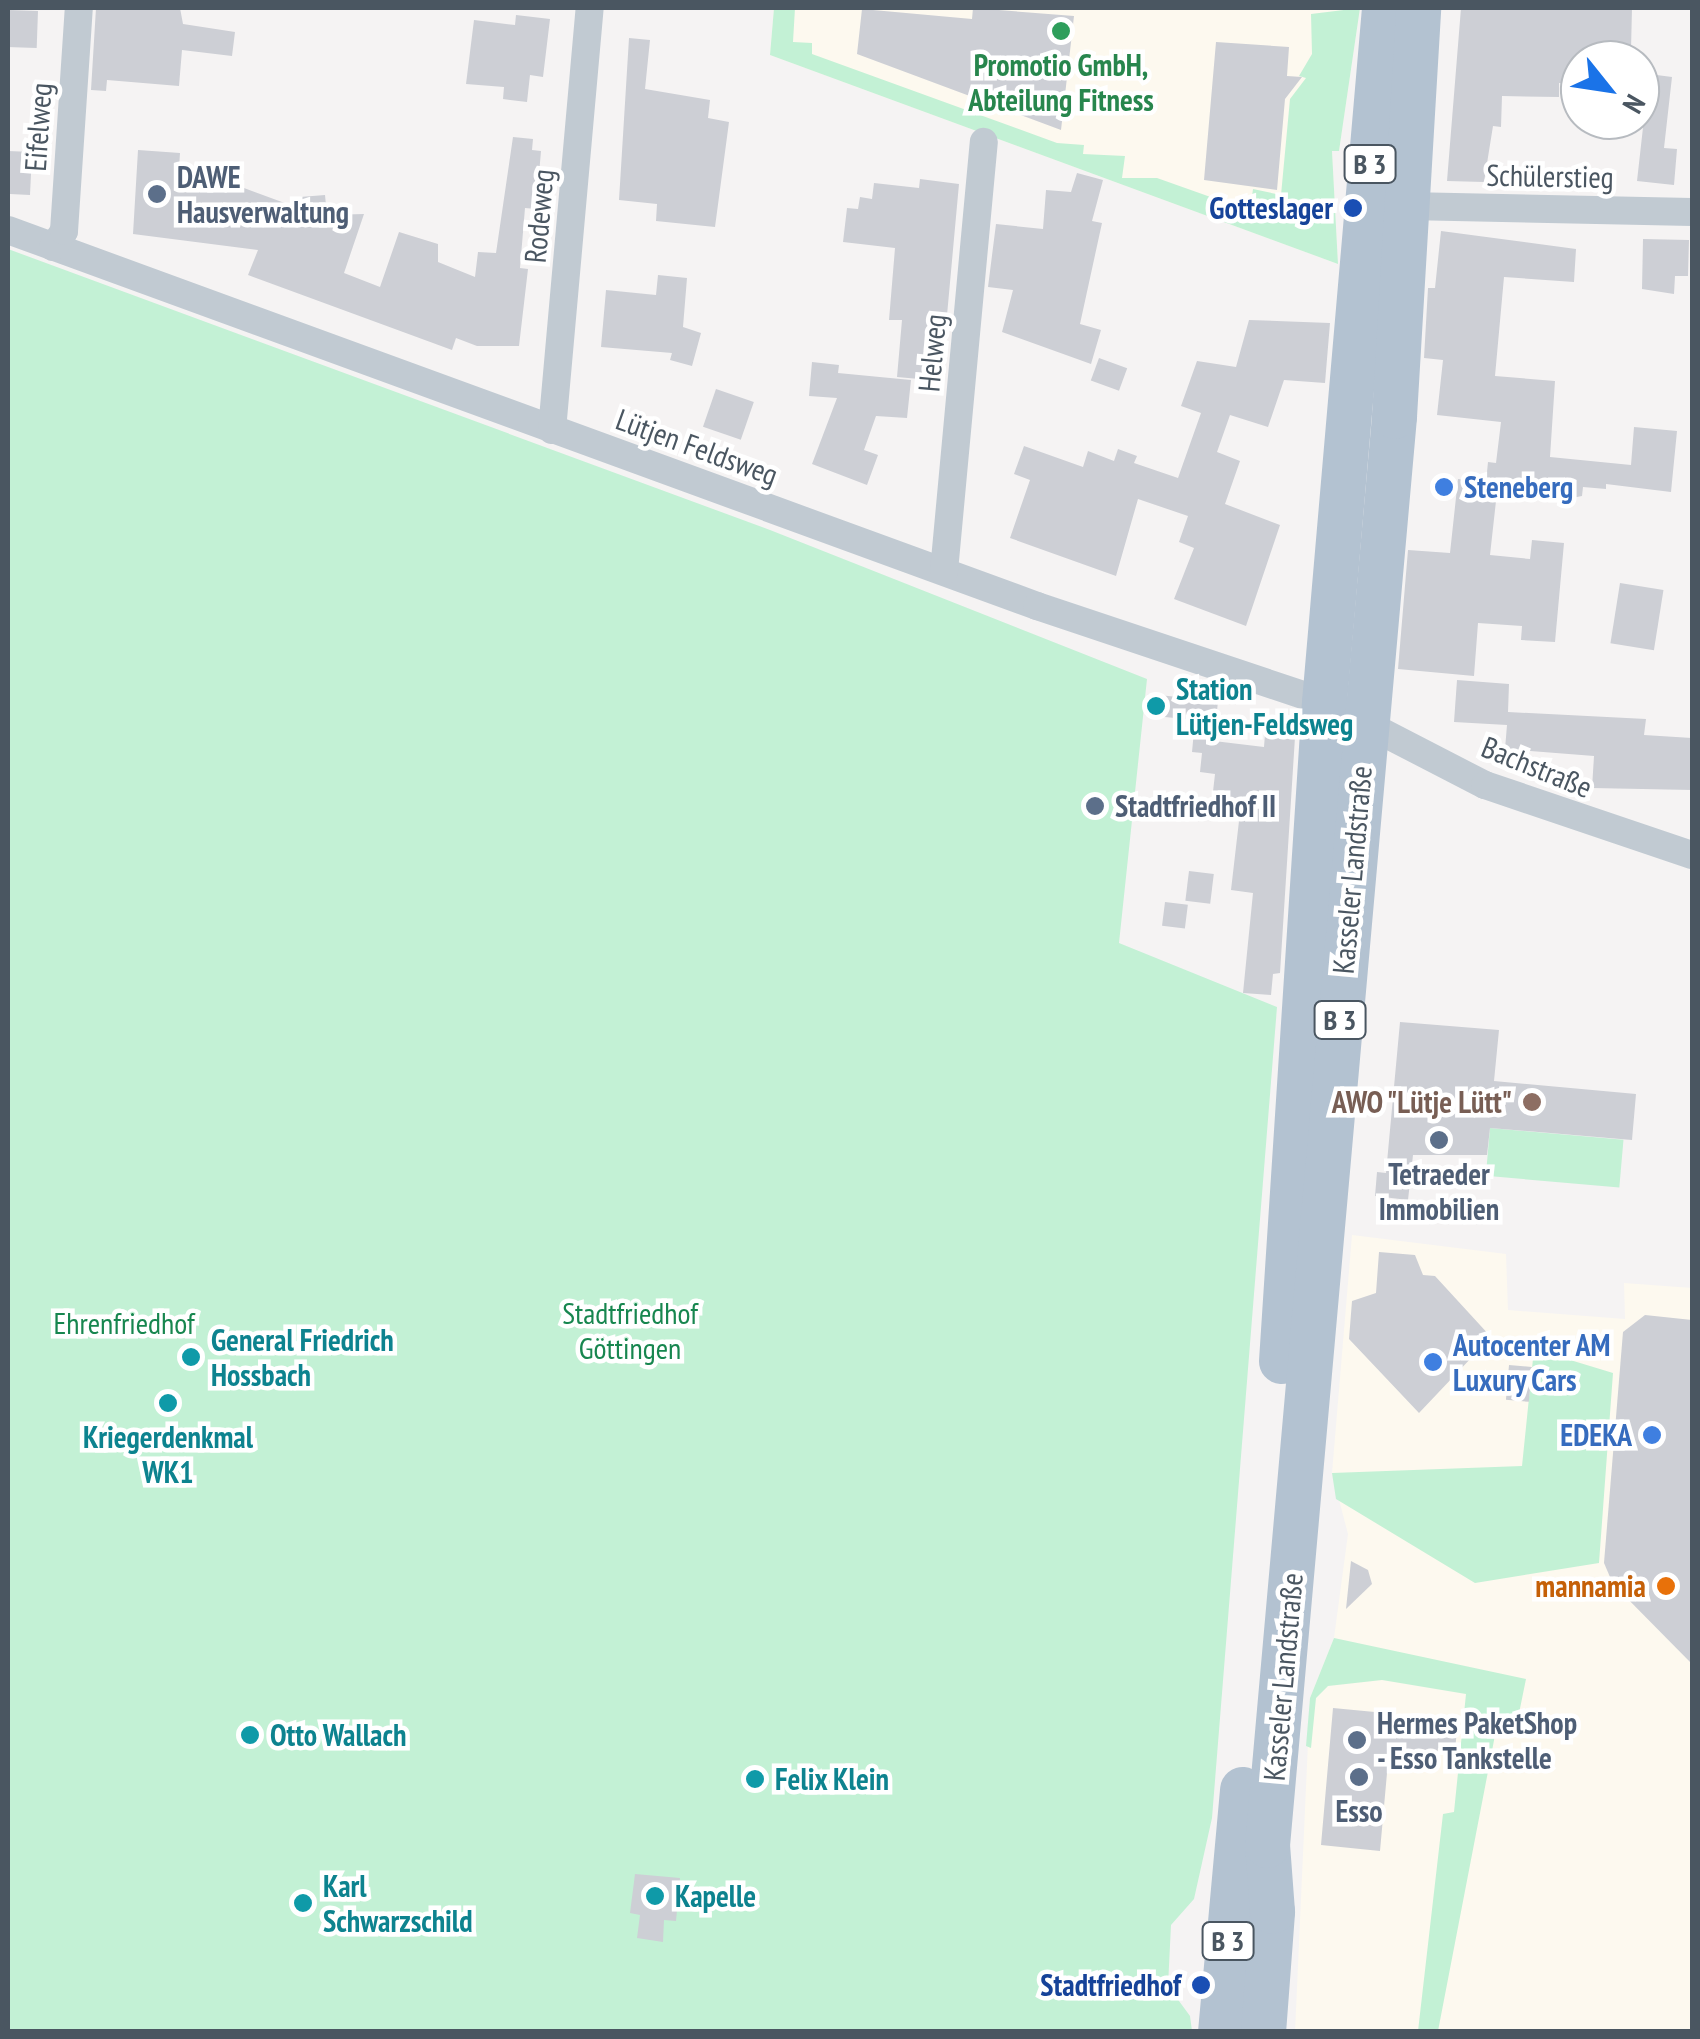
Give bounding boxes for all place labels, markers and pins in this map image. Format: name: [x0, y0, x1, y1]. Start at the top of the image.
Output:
marker: Promotio GmbH, Abteilung Fitness: [1050, 20, 1072, 42]
place label: Promotio GmbH, Abteilung Fitness: [968, 47, 1154, 118]
place label: DAWE Hausverwaltung: [177, 159, 349, 230]
marker: DAWE Hausverwaltung: [146, 183, 168, 205]
place label: Gotteslager: [1209, 190, 1333, 226]
marker: Gotteslager: [1342, 197, 1364, 219]
place label: Steneberg: [1464, 469, 1573, 505]
marker: Steneberg: [1433, 476, 1455, 498]
place label: Station Lütjen-Feldsweg: [1176, 671, 1353, 742]
marker: Station Lütjen-Feldsweg: [1145, 695, 1167, 717]
place label: Stadtfriedhof II: [1115, 788, 1276, 824]
marker: Stadtfriedhof II: [1084, 795, 1106, 817]
place label: AWO "Lütje Lütt": [1329, 1084, 1512, 1120]
marker: AWO "Lütje Lütt": [1521, 1091, 1543, 1113]
marker: Tetraeder Immobilien: [1428, 1129, 1450, 1151]
place label: Tetraeder Immobilien: [1379, 1156, 1499, 1226]
place label: General Friedrich Hossbach: [211, 1322, 394, 1392]
place label: Autocenter AM Luxury Cars: [1453, 1327, 1611, 1398]
marker: General Friedrich Hossbach: [180, 1346, 202, 1368]
marker: Autocenter AM Luxury Cars: [1422, 1351, 1444, 1373]
marker: Kriegerdenkmal WK1: [157, 1392, 179, 1414]
place label: EDEKA: [1560, 1417, 1632, 1453]
place label: Kriegerdenkmal WK1: [83, 1419, 253, 1490]
marker: EDEKA: [1641, 1424, 1663, 1446]
place label: mannamia: [1535, 1568, 1646, 1604]
marker: mannamia: [1655, 1575, 1677, 1597]
place label: Hermes PaketShop - Esso Tankstelle: [1377, 1705, 1577, 1776]
place label: Otto Wallach: [270, 1717, 407, 1753]
marker: Otto Wallach: [239, 1724, 261, 1746]
marker: Hermes PaketShop - Esso Tankstelle: [1346, 1729, 1368, 1751]
place label: Felix Klein: [775, 1761, 890, 1797]
marker: Esso: [1348, 1766, 1370, 1788]
marker: Felix Klein: [744, 1768, 766, 1790]
place label: Esso: [1335, 1793, 1383, 1829]
place label: Karl Schwarzschild: [323, 1868, 472, 1938]
place label: Kapelle: [675, 1878, 756, 1914]
marker: Kapelle: [644, 1885, 666, 1907]
marker: Karl Schwarzschild: [292, 1892, 314, 1914]
place label: Stadtfriedhof: [1040, 1967, 1181, 2003]
marker: Stadtfriedhof: [1190, 1974, 1212, 1996]

